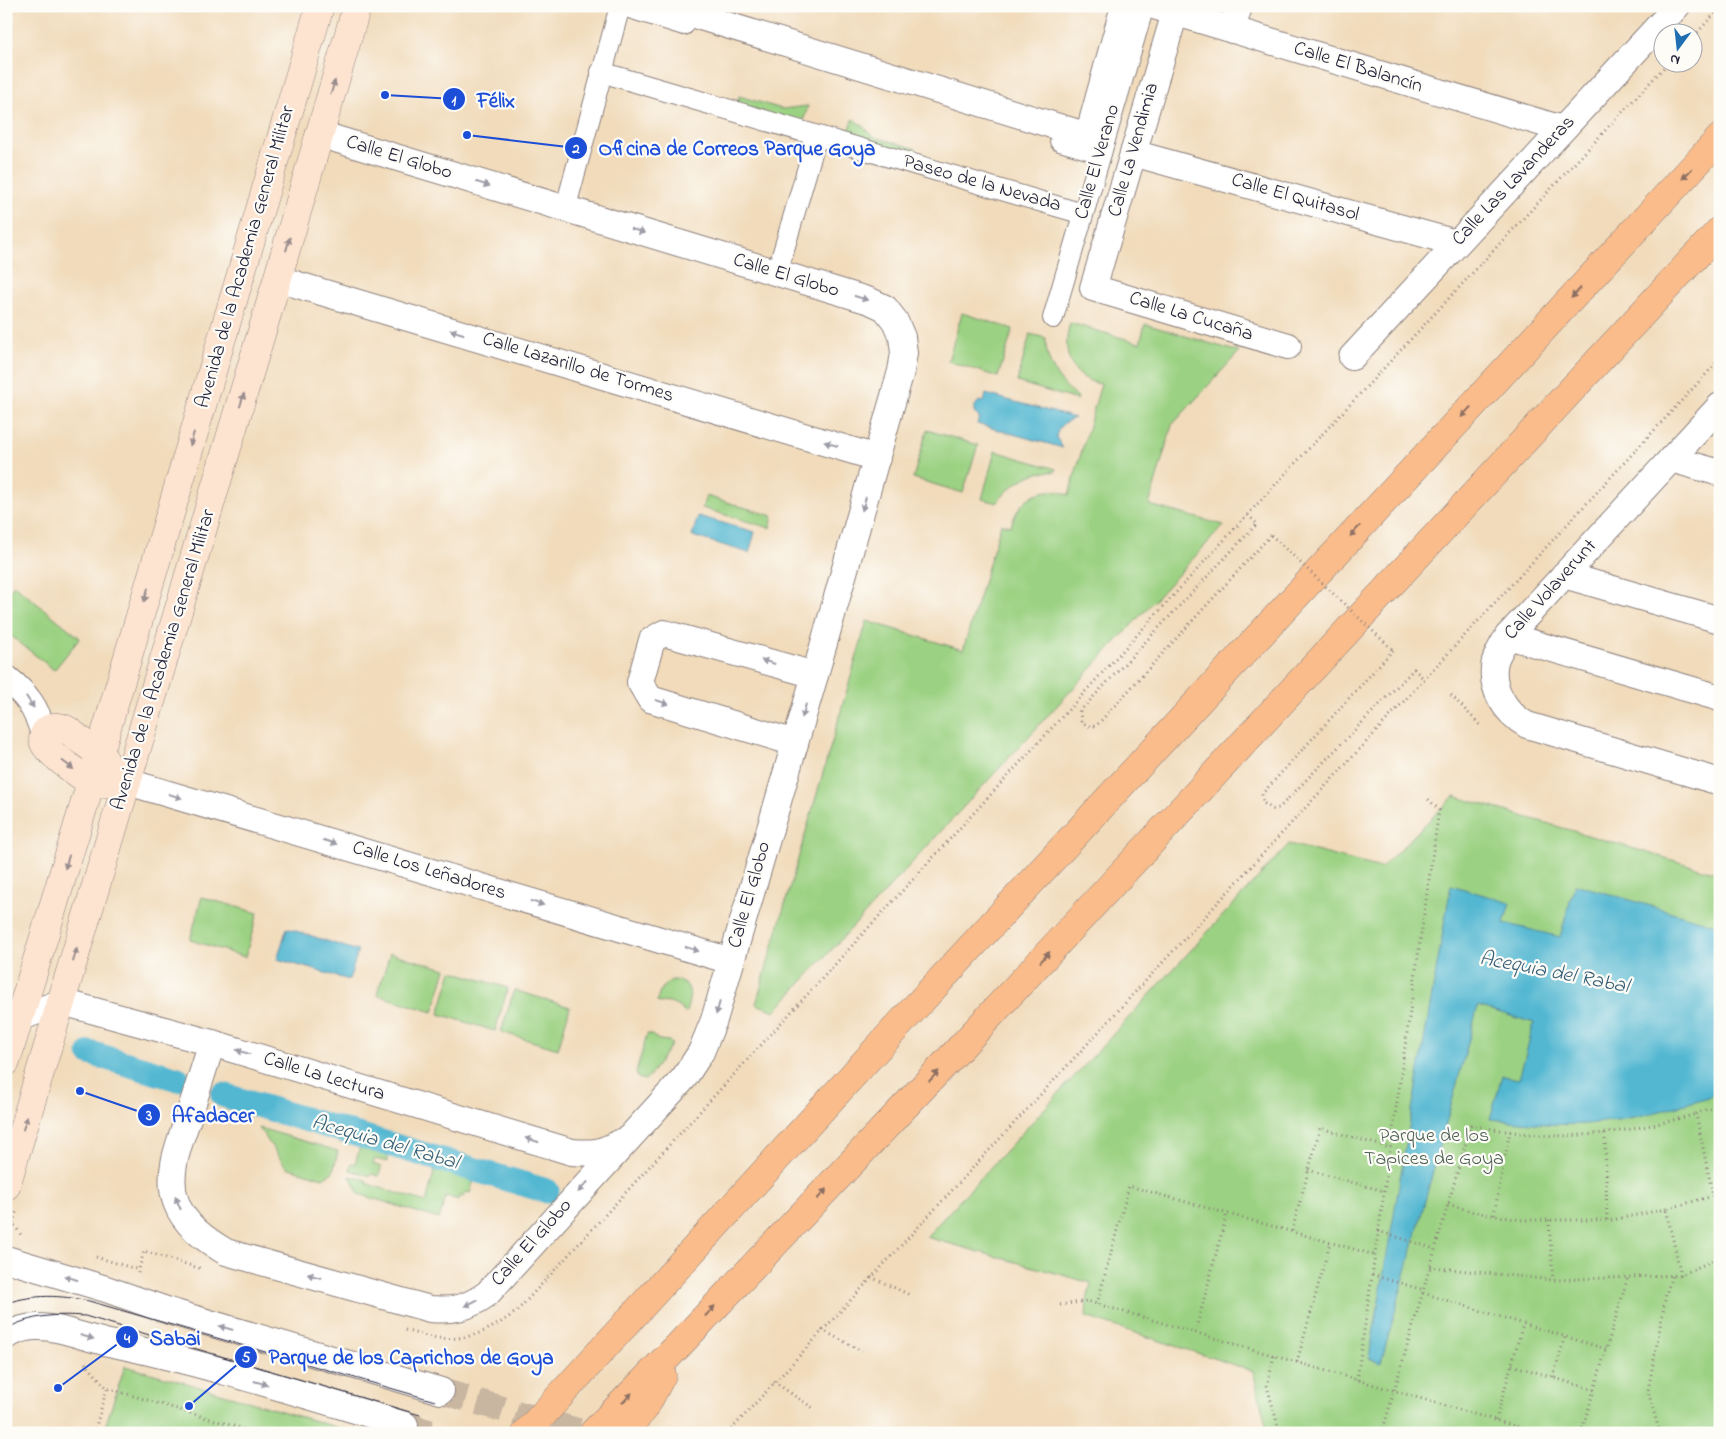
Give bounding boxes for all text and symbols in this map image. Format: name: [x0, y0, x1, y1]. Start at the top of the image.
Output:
north arrow: [1654, 22, 1704, 72]
street label: Calle El Balancín: [1290, 35, 1426, 101]
text: N: [1668, 48, 1682, 70]
one-way arrow: [329, 79, 337, 94]
street label: Calle La Vendimia: [1101, 79, 1167, 221]
callout: Félix: [442, 81, 524, 117]
text: Félix: [476, 87, 515, 117]
text: 1: [452, 90, 457, 112]
street label: Avenida de la Academia General Militar: [189, 101, 303, 412]
street label: Calle El Verano: [1068, 101, 1128, 223]
street label: Calle Las Lavanderas: [1445, 109, 1583, 253]
street label: Calle El Globo: [342, 128, 456, 188]
callout: Oficina de Correos Parque Goya: [563, 130, 885, 166]
text: Oficina de Correos Parque Goya: [599, 135, 875, 167]
text: 2: [571, 138, 580, 160]
street label: Paseo de la Nevada: [900, 148, 1064, 220]
street label: Calle El Quitasol: [1228, 166, 1362, 230]
one-way arrow: [1681, 167, 1693, 179]
one-way arrow: [475, 181, 490, 188]
one-way arrow: [631, 228, 646, 236]
one-way arrow: [284, 237, 292, 252]
street label: Calle El Globo: [729, 246, 843, 306]
street label: Calle La Cucaña: [1125, 284, 1257, 350]
one-way arrow: [1570, 287, 1582, 299]
one-way arrow: [853, 295, 868, 303]
street label: Calle Lazarillo de Tormes: [479, 325, 677, 411]
one-way arrow: [449, 327, 464, 335]
one-way arrow: [238, 392, 246, 407]
one-way arrow: [1460, 406, 1472, 418]
one-way arrow: [187, 432, 195, 447]
one-way arrow: [823, 439, 838, 447]
one-way arrow: [859, 497, 867, 512]
street label: Avenida de la Academia General Militar: [104, 505, 224, 814]
one-way arrow: [1350, 525, 1361, 538]
street label: Calle Volaverunt: [1498, 533, 1605, 647]
one-way arrow: [141, 587, 149, 602]
one-way arrow: [761, 658, 776, 666]
one-way arrow: [25, 695, 35, 709]
one-way arrow: [655, 699, 670, 707]
one-way arrow: [800, 704, 808, 719]
one-way arrow: [61, 760, 75, 770]
one-way arrow: [167, 792, 182, 800]
street label: Calle Los Leñadores: [349, 834, 509, 908]
street label: Calle El Globo: [721, 838, 779, 952]
one-way arrow: [323, 839, 338, 847]
one-way arrow: [62, 855, 70, 870]
one-way arrow: [529, 900, 544, 908]
water label: Acequia del Rabal: [1477, 944, 1634, 1003]
one-way arrow: [685, 946, 700, 954]
one-way arrow: [72, 947, 80, 962]
one-way arrow: [1039, 951, 1051, 963]
one-way arrow: [713, 1000, 721, 1015]
street label: Calle La Lectura: [260, 1045, 388, 1109]
one-way arrow: [235, 1048, 250, 1056]
one-way arrow: [928, 1070, 940, 1082]
callout: Afadacer: [137, 1097, 264, 1133]
text: Afadacer: [172, 1102, 255, 1132]
text: 3: [145, 1105, 152, 1127]
water label: Acequia del Rabal: [308, 1108, 464, 1179]
one-way arrow: [22, 1115, 30, 1130]
park label: Parque de los Tapices de Goya: [1364, 1122, 1504, 1174]
one-way arrow: [525, 1136, 540, 1144]
one-way arrow: [577, 1180, 589, 1192]
one-way arrow: [816, 1188, 828, 1200]
street label: Calle El Globo: [485, 1193, 579, 1293]
one-way arrow: [173, 1196, 181, 1210]
one-way arrow: [307, 1272, 322, 1280]
one-way arrow: [64, 1274, 79, 1282]
one-way arrow: [464, 1299, 478, 1307]
one-way arrow: [704, 1306, 716, 1318]
callout: Sabai: [114, 1319, 210, 1355]
one-way arrow: [218, 1324, 233, 1332]
text: Sabai: [149, 1325, 201, 1355]
text: 4: [123, 1328, 131, 1350]
one-way arrow: [79, 1334, 94, 1342]
callout: Parque de los Caprichos de Goya: [233, 1339, 564, 1375]
text: Parque de los Caprichos de Goya: [268, 1344, 554, 1376]
text: 5: [242, 1347, 251, 1369]
one-way arrow: [253, 1380, 268, 1388]
one-way arrow: [621, 1392, 633, 1404]

